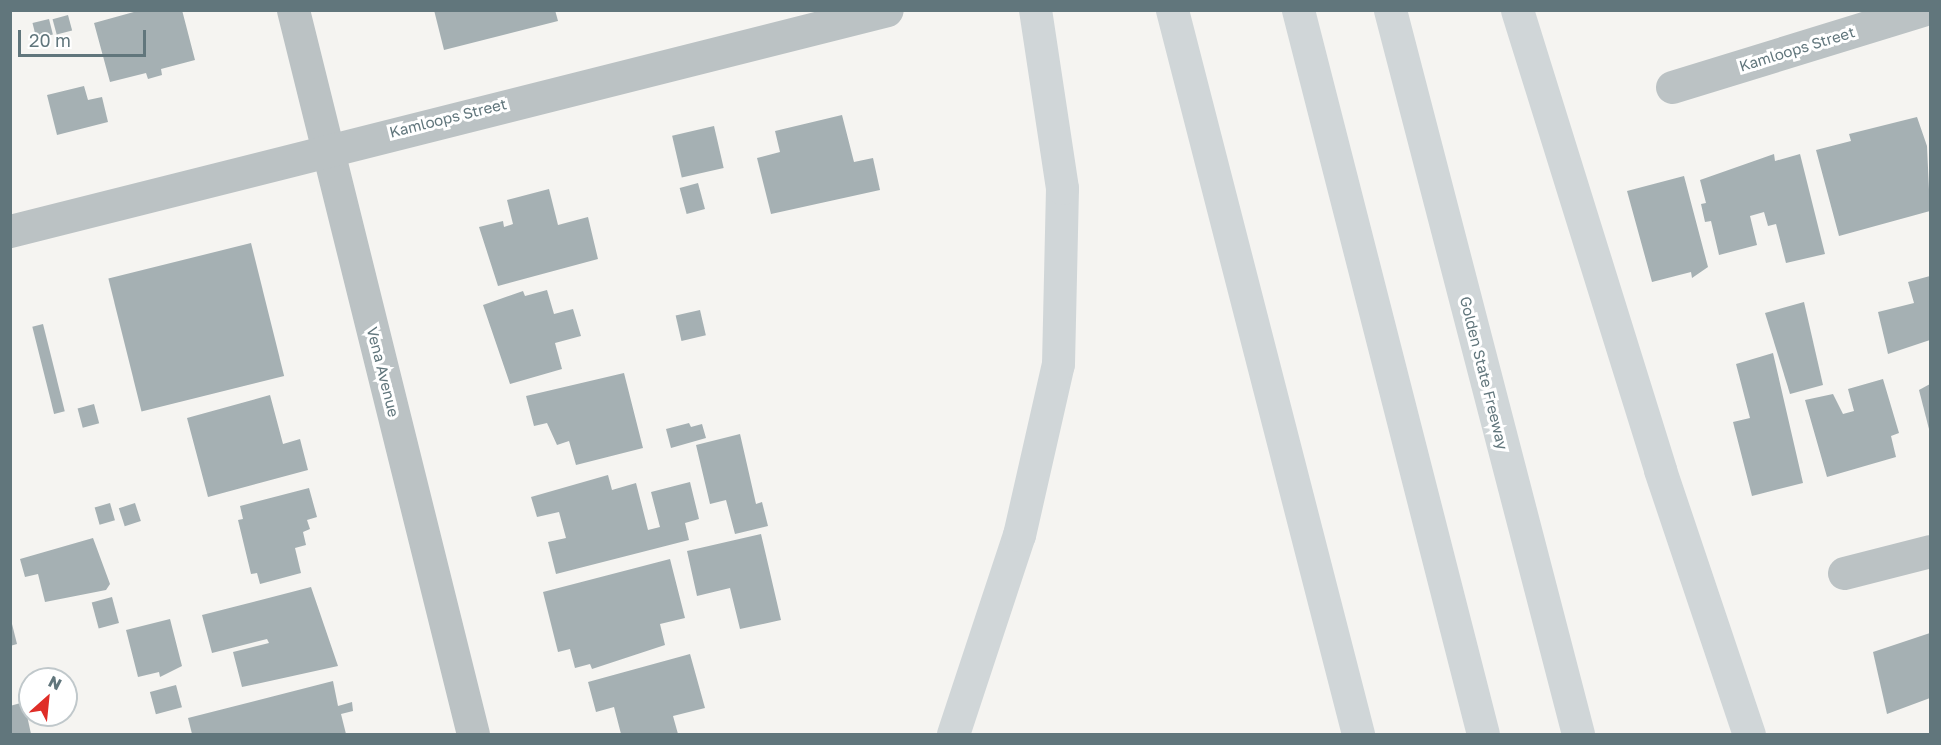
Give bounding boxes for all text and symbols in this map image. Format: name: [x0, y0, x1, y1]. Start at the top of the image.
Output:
scale bar: [21, 18, 148, 56]
street label: Kamloops Street: [1737, 23, 1857, 75]
text: 20 m: [29, 29, 71, 51]
street label: Kamloops Street: [388, 95, 508, 141]
street label: Golden State Freeway: [1456, 294, 1512, 452]
street label: Vena Avenue: [363, 325, 403, 419]
north arrow: [18, 667, 78, 727]
text: N: [45, 671, 65, 694]

